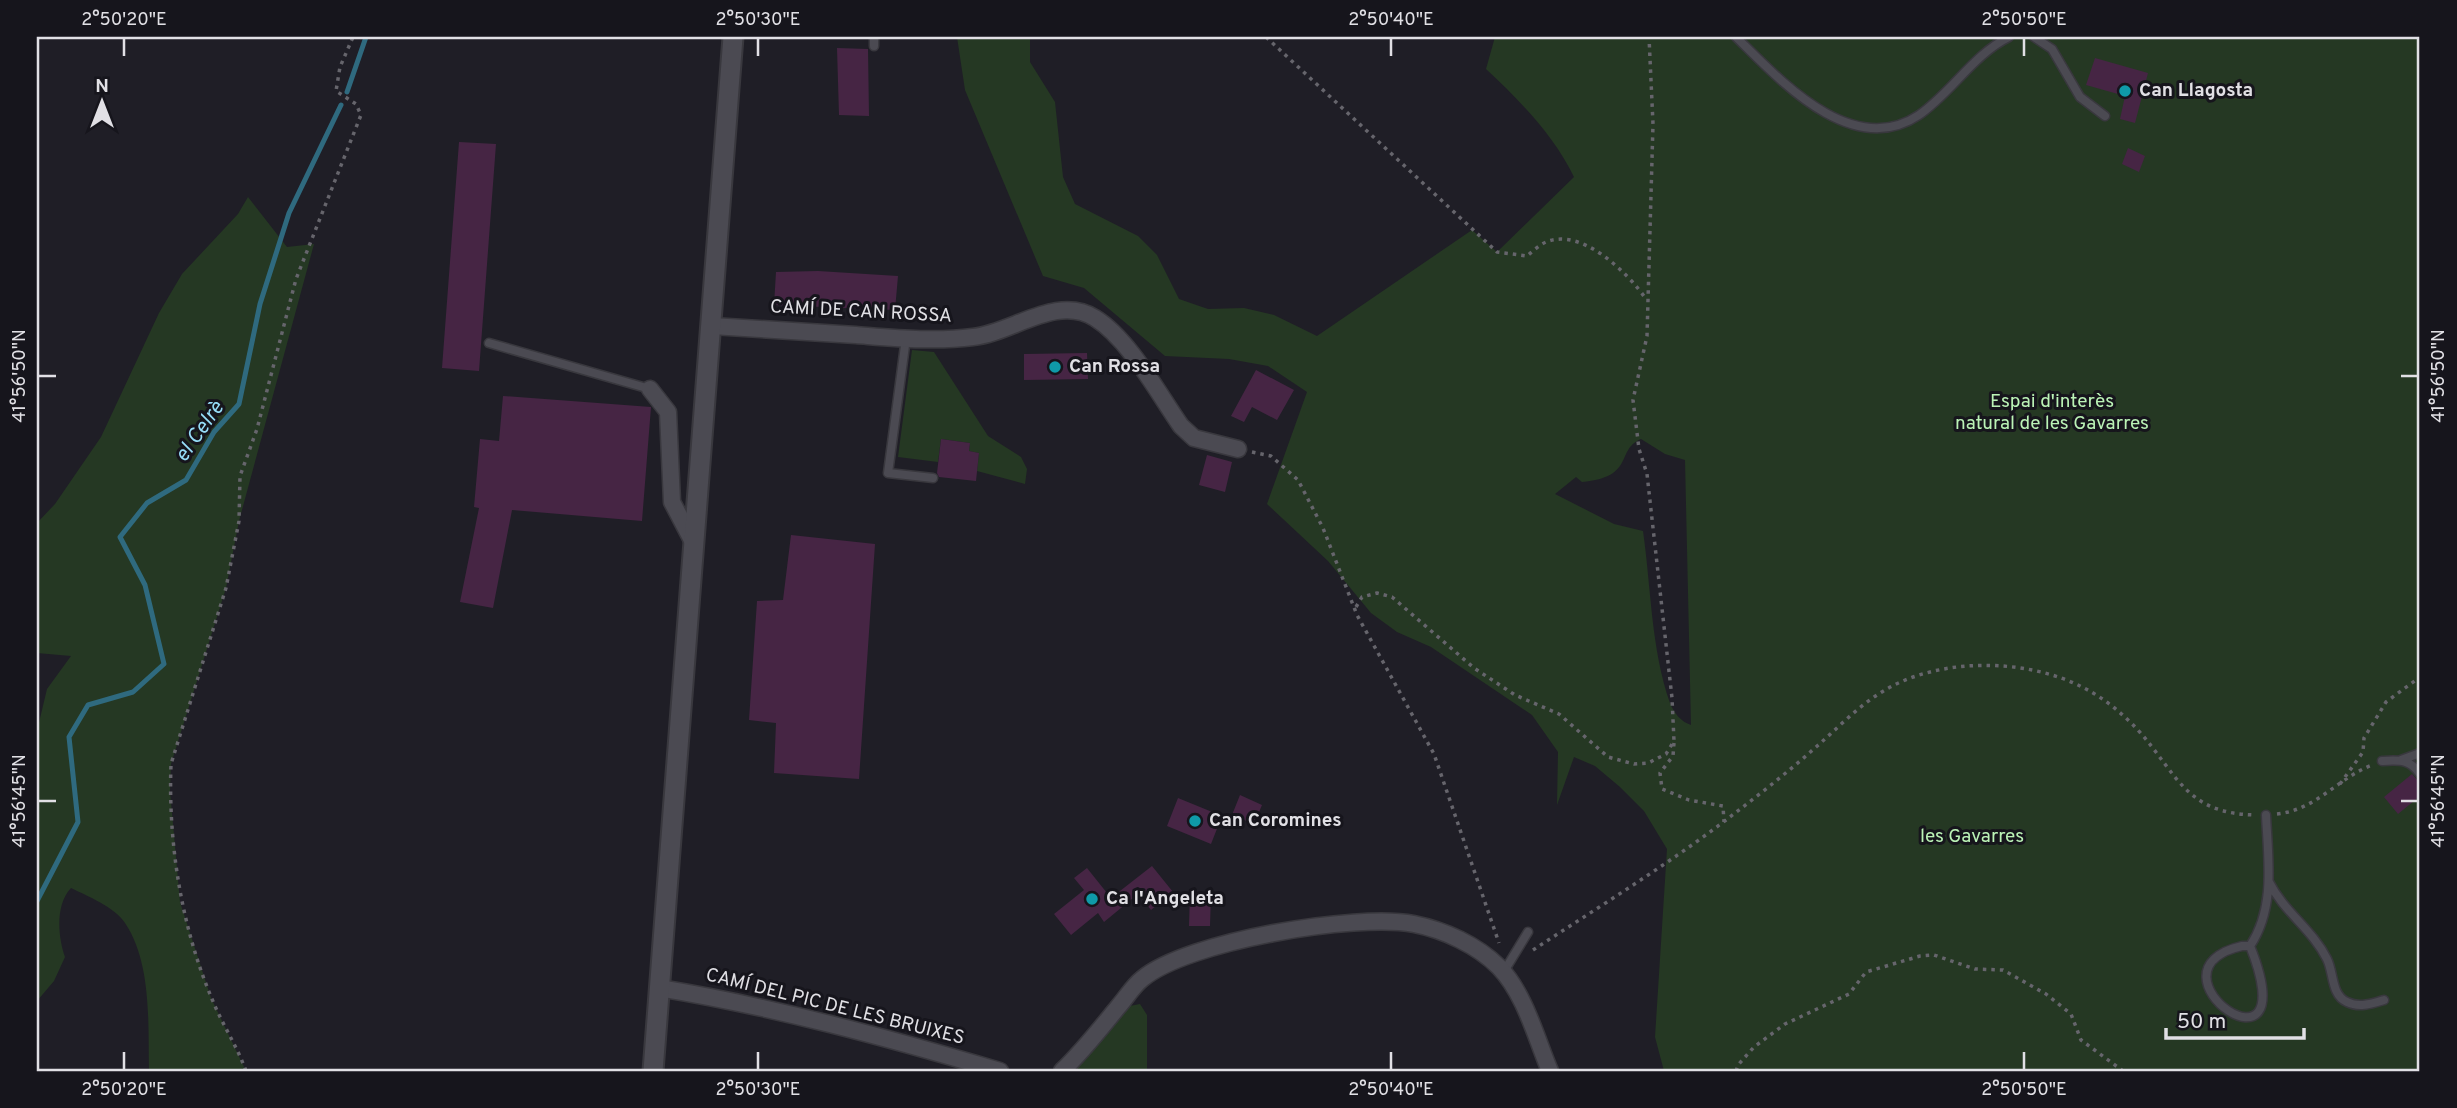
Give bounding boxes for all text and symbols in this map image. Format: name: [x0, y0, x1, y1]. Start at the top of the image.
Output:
text: 2°50'20"E: [81, 9, 167, 32]
text: 2°50'30"E: [715, 9, 801, 32]
text: 2°50'40"E: [1348, 9, 1434, 32]
text: 2°50'50"E: [1981, 9, 2067, 32]
north arrow: [66, 66, 136, 136]
text: N: [95, 75, 109, 99]
place label: Can Llagosta: [2139, 79, 2253, 103]
marker: Can Llagosta: [2117, 83, 2133, 99]
street label: CAMÍ DE CAN ROSSA: [769, 294, 953, 329]
text: 41°56'50"N: [9, 329, 32, 423]
text: 41°56'50"N: [2428, 329, 2451, 423]
place label: Can Rossa: [1069, 355, 1160, 379]
marker: Can Rossa: [1047, 359, 1063, 375]
park label: Espai d'interès natural de les Gavarres: [1955, 390, 2149, 436]
water label: el Celrè: [169, 395, 231, 468]
text: 41°56'45"N: [9, 754, 32, 848]
text: 41°56'45"N: [2428, 754, 2451, 848]
place label: Can Coromines: [1209, 809, 1342, 833]
marker: Can Coromines: [1187, 813, 1203, 829]
park label: les Gavarres: [1920, 825, 2024, 849]
place label: Ca l'Angeleta: [1106, 887, 1224, 911]
marker: Ca l'Angeleta: [1084, 891, 1100, 907]
street label: CAMÍ DEL PIC DE LES BRUIXES: [703, 962, 967, 1051]
scale bar: [2166, 996, 2305, 1040]
text: 50 m: [2177, 1009, 2226, 1036]
text: 2°50'20"E: [81, 1079, 167, 1102]
text: 2°50'30"E: [715, 1079, 801, 1102]
text: 2°50'40"E: [1348, 1079, 1434, 1102]
text: 2°50'50"E: [1981, 1079, 2067, 1102]

